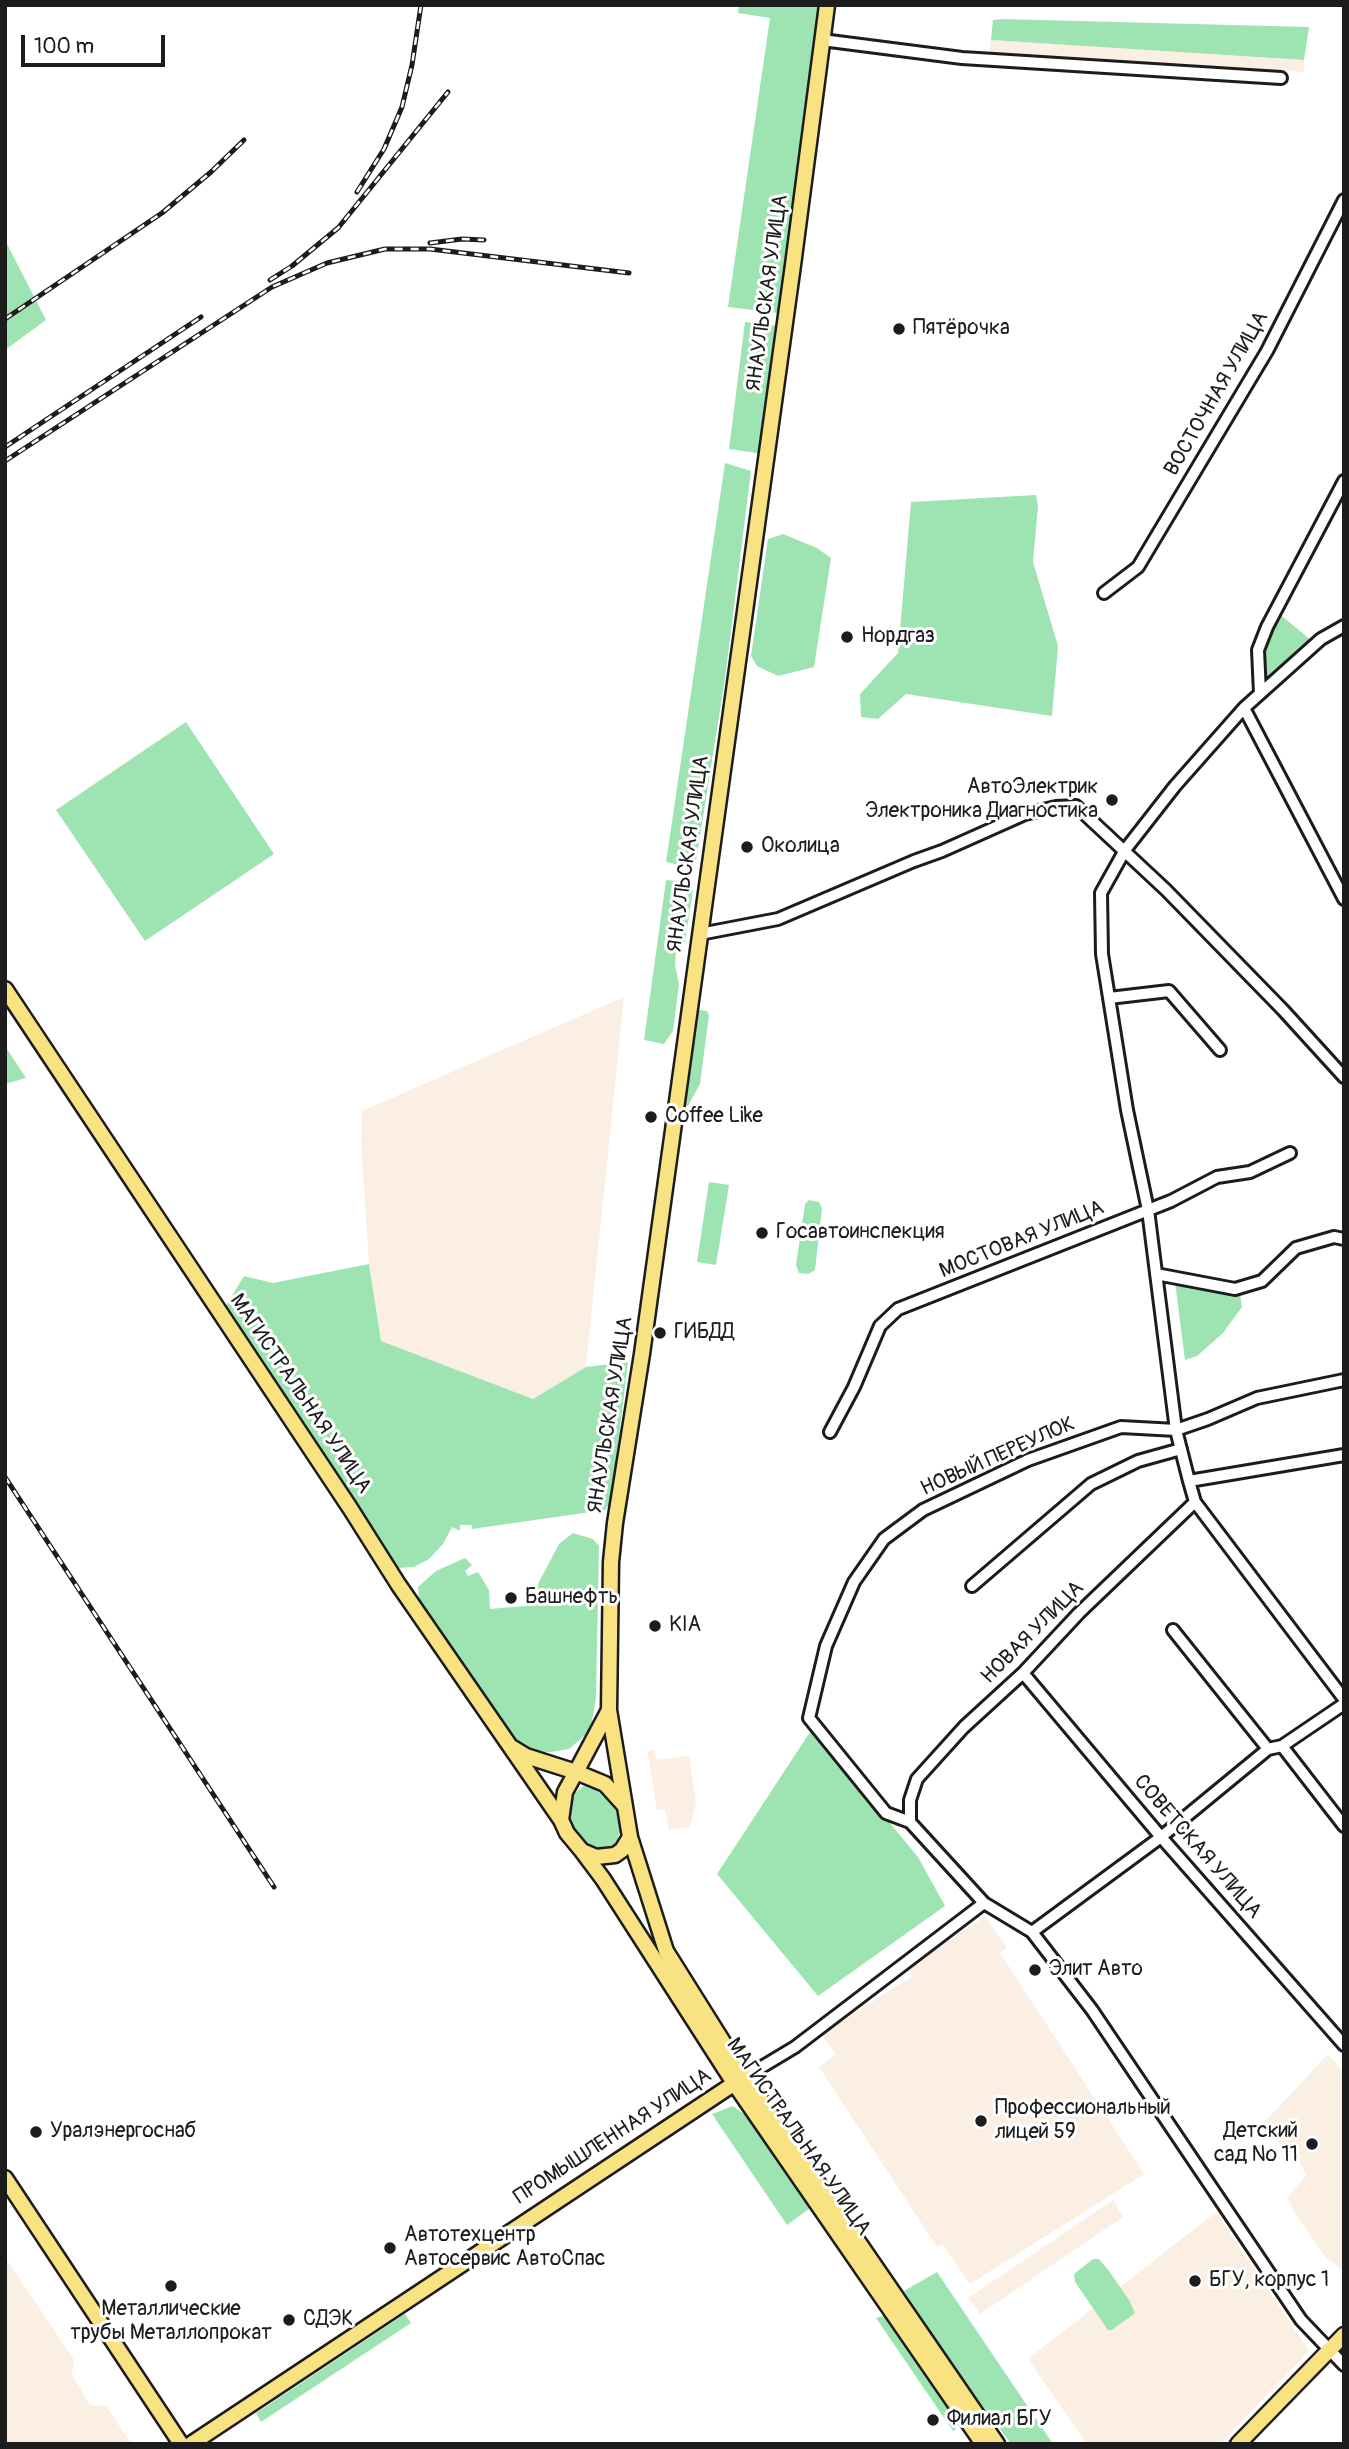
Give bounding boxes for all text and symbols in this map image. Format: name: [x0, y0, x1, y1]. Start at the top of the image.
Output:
scale bar: [24, 21, 168, 65]
text: 100 m: [34, 33, 94, 60]
street label: ЯНАУЛЬСКАЯ УЛИЦА: [742, 193, 794, 393]
street label: ВОСТОЧНАЯ УЛИЦА: [1160, 307, 1274, 481]
place label: Пятёрочка: [913, 316, 1010, 342]
marker: Пятёрочка: [891, 321, 907, 337]
place label: Нордгаз: [861, 624, 935, 650]
marker: Нордгаз: [839, 629, 855, 645]
street label: ЯНАУЛЬСКАЯ УЛИЦА: [663, 754, 715, 954]
place label: АвтоЭлектрик Электроника Диагностика: [865, 775, 1098, 825]
marker: АвтоЭлектрик Электроника Диагностика: [1104, 792, 1120, 808]
place label: Околица: [761, 834, 840, 860]
marker: Околица: [739, 839, 755, 855]
place label: Coffee Like: [665, 1104, 763, 1130]
marker: Coffee Like: [643, 1109, 659, 1125]
street label: МОСТОВАЯ УЛИЦА: [936, 1196, 1108, 1284]
place label: Госавтоинспекция: [776, 1220, 945, 1246]
marker: Госавтоинспекция: [754, 1225, 770, 1241]
street label: МАГИСТРАЛЬНАЯ УЛИЦА: [224, 1289, 376, 1499]
street label: ЯНАУЛЬСКАЯ УЛИЦА: [583, 1315, 639, 1515]
place label: ГИБДД: [674, 1320, 734, 1346]
marker: ГИБДД: [652, 1325, 668, 1341]
street label: НОВЫЙ ПЕРЕУЛОК: [917, 1412, 1079, 1502]
street label: НОВАЯ УЛИЦА: [976, 1576, 1090, 1690]
place label: Башнефть: [525, 1585, 618, 1611]
marker: Башнефть: [503, 1590, 519, 1606]
place label: KIA: [669, 1613, 701, 1639]
marker: KIA: [647, 1618, 663, 1634]
street label: СОВЕТСКАЯ УЛИЦА: [1128, 1770, 1266, 1924]
place label: Элит Авто: [1049, 1957, 1143, 1983]
marker: Элит Авто: [1027, 1962, 1043, 1978]
street label: МАГИСТРАЛЬНАЯ УЛИЦА: [720, 2033, 876, 2241]
street label: ПРОМЫШЛЕННАЯ УЛИЦА: [509, 2064, 717, 2210]
place label: Профессиональный лицей 59: [995, 2096, 1171, 2146]
marker: Профессиональный лицей 59: [973, 2113, 989, 2129]
place label: Уралэнергоснаб: [50, 2119, 196, 2145]
place label: Детский сад № 11: [1214, 2119, 1298, 2169]
marker: Уралэнергоснаб: [28, 2124, 44, 2140]
marker: Детский сад № 11: [1304, 2136, 1320, 2152]
place label: Автотехцентр Автосервис АвтоСпас: [404, 2223, 605, 2273]
marker: Автотехцентр Автосервис АвтоСпас: [382, 2240, 398, 2256]
place label: БГУ, корпус 1: [1209, 2268, 1329, 2294]
marker: БГУ, корпус 1: [1187, 2273, 1203, 2289]
marker: Металлические трубы Металлопрокат: [163, 2278, 179, 2294]
place label: Металлические трубы Металлопрокат: [70, 2297, 272, 2347]
place label: СДЭК: [303, 2307, 353, 2333]
marker: СДЭК: [281, 2312, 297, 2328]
place label: Филиал БГУ: [947, 2407, 1051, 2433]
marker: Филиал БГУ: [925, 2412, 941, 2428]

